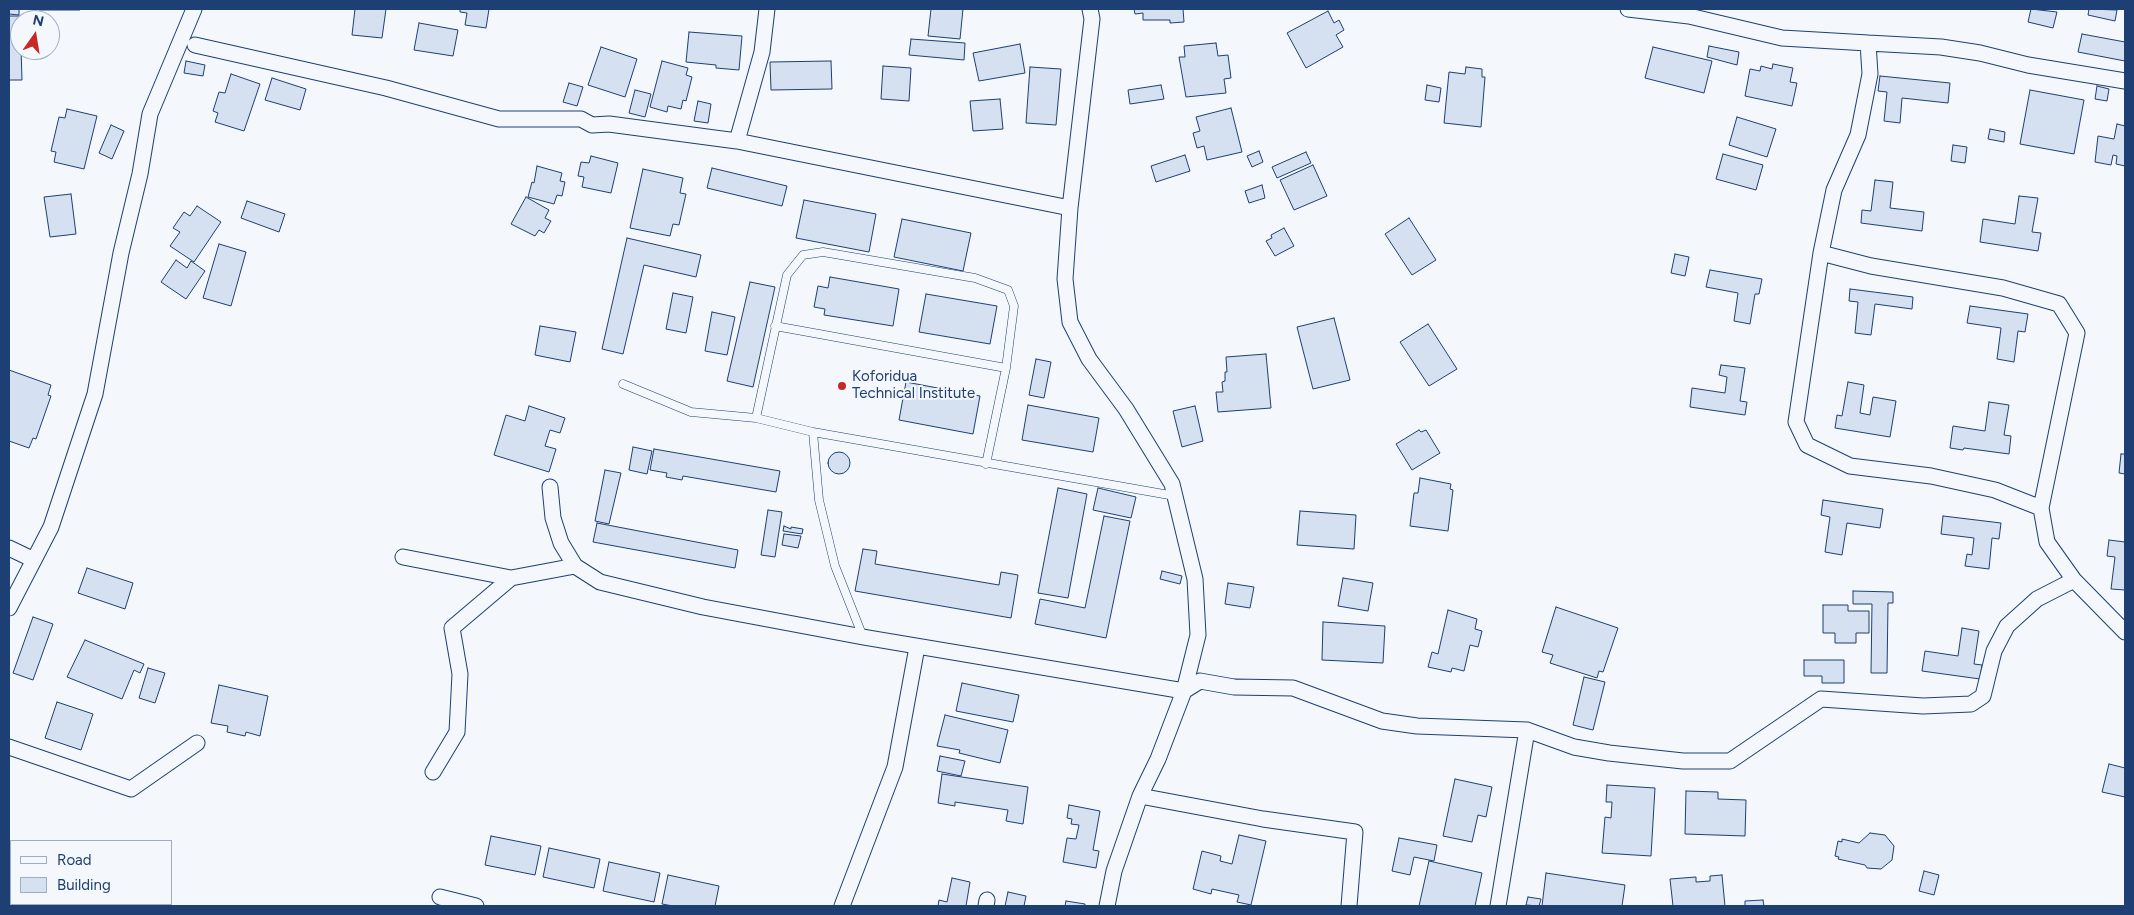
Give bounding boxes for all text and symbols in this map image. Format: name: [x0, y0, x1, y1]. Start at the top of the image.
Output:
north arrow: [10, 10, 60, 60]
text: N: [31, 11, 45, 30]
place label: Koforidua Technical Institute: [852, 368, 975, 403]
marker: Koforidua Technical Institute: [836, 380, 848, 392]
legend: [10, 840, 172, 905]
text: Road: [57, 851, 92, 869]
text: Building: [57, 876, 111, 894]

